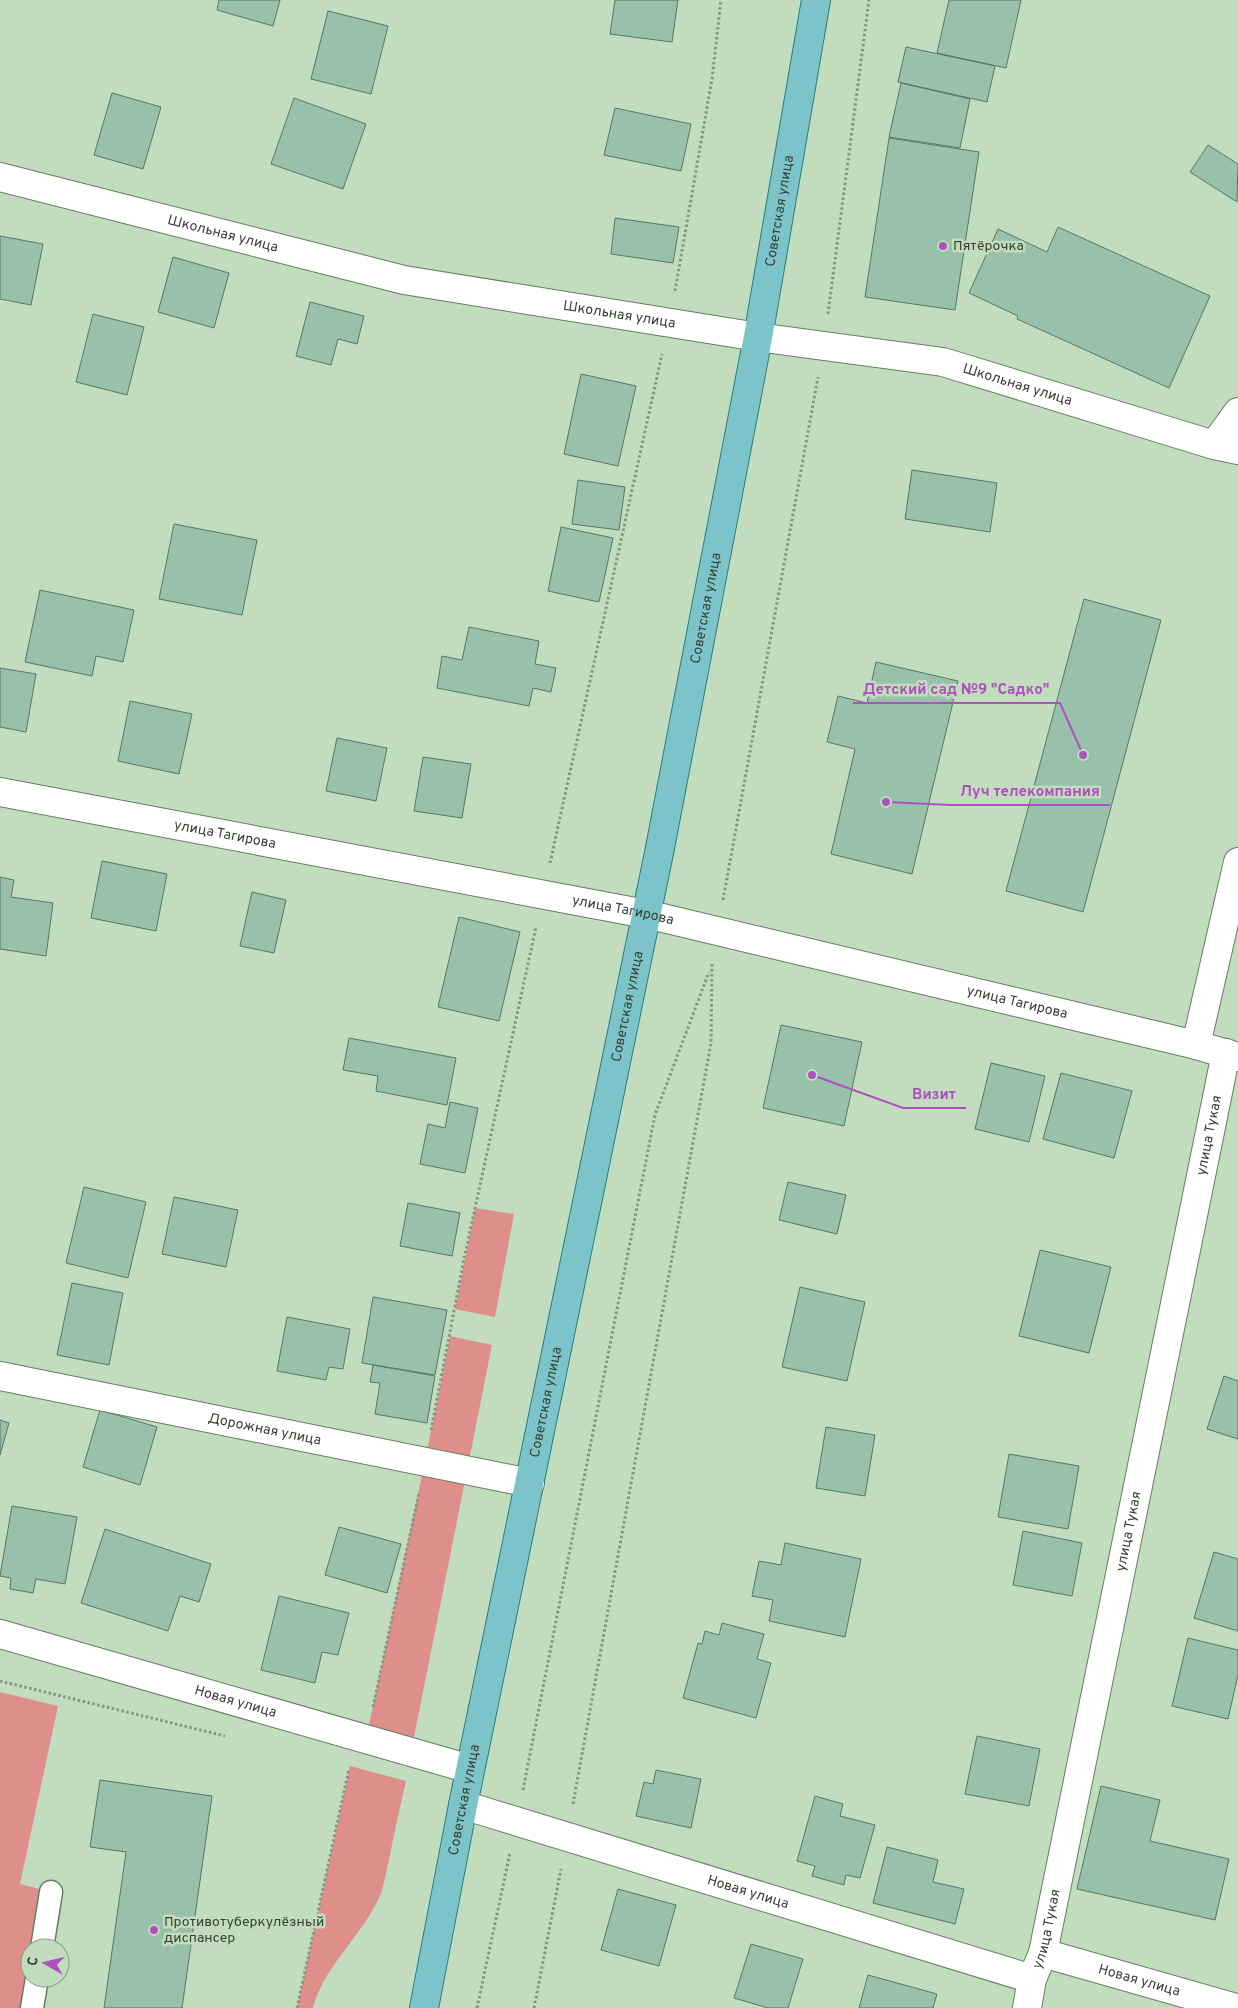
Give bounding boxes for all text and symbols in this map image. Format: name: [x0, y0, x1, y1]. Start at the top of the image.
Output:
street label: Советская улица: [762, 154, 798, 268]
street label: Школьная улица: [166, 212, 280, 256]
place label: Пятёрочка: [953, 238, 1024, 255]
marker: Пятёрочка: [937, 240, 949, 252]
street label: Школьная улица: [562, 297, 677, 332]
street label: Школьная улица: [961, 360, 1074, 410]
street label: Советская улица: [687, 551, 725, 665]
callout: Детский сад №9 "Садко": [853, 673, 1060, 703]
text: Детский сад №9 "Садко": [863, 681, 1049, 700]
callout: Луч телекомпания: [951, 775, 1110, 805]
text: Луч телекомпания: [960, 783, 1100, 802]
street label: улица Тагирова: [173, 817, 277, 852]
street label: улица Тагирова: [571, 892, 675, 929]
street label: Советская улица: [608, 949, 647, 1063]
street label: улица Тагирова: [965, 982, 1069, 1023]
callout: Визит: [903, 1078, 966, 1108]
text: Визит: [912, 1086, 956, 1105]
street label: улица Тукая: [1193, 1094, 1226, 1177]
street label: Советская улица: [526, 1345, 566, 1459]
street label: Дорожная улица: [207, 1410, 323, 1449]
street label: улица Тукая: [1112, 1490, 1145, 1573]
street label: Новая улица: [193, 1682, 278, 1721]
street label: Советская улица: [445, 1743, 484, 1857]
street label: Новая улица: [705, 1872, 791, 1913]
street label: улица Тукая: [1029, 1888, 1064, 1971]
place label: Противотуберкулёзный диспансер: [164, 1914, 324, 1947]
marker: Противотуберкулёзный диспансер: [148, 1924, 160, 1936]
north arrow: [20, 1938, 70, 1988]
text: С: [25, 1956, 43, 1967]
street label: Новая улица: [1096, 1961, 1182, 2000]

